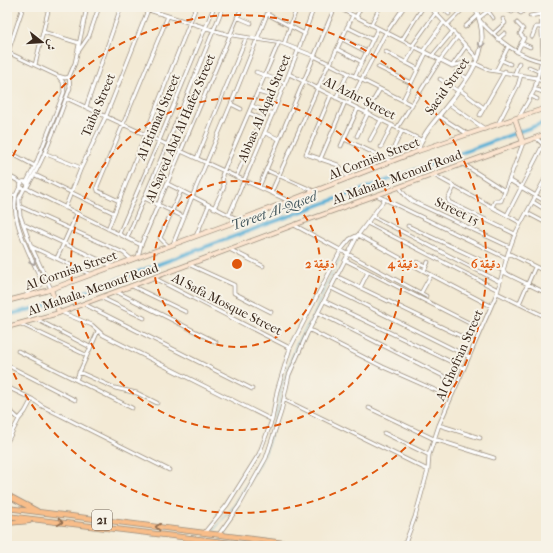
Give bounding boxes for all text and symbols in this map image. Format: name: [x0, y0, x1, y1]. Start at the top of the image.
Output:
north arrow: [22, 22, 62, 62]
text: ش: [43, 38, 59, 52]
one-way arrow: [477, 42, 486, 48]
street label: Al Sayed Abd Al Hafez Street: [141, 51, 218, 205]
street label: Abbas Al Aqad Street: [234, 51, 294, 165]
street label: Saeid Street: [422, 54, 473, 118]
street label: Taiba Street: [78, 71, 118, 139]
street label: Al Etimad Street: [133, 71, 183, 163]
street label: Al Azhr Street: [321, 73, 399, 123]
street label: Al Cornish Street: [326, 134, 422, 183]
street label: Al Mahala, Menouf Road: [329, 146, 465, 208]
water label: Tereet Al-Qased: [229, 187, 321, 234]
street label: Street 15: [432, 194, 482, 228]
street label: Al Cornish Street: [22, 247, 119, 293]
centre of rings: [230, 257, 244, 271]
text: 2 دقيقة: [305, 257, 335, 271]
text: 4 دقيقة: [387, 257, 418, 272]
text: 6 دقيقة: [471, 257, 501, 271]
one-way arrow: [28, 258, 36, 265]
street label: Al Mahala, Menouf Road: [25, 259, 161, 319]
street label: Al Safa Mosque Street: [169, 269, 285, 338]
street label: Al Ghofran Street: [432, 307, 486, 404]
road number: 21: [92, 510, 112, 530]
one-way arrow: [57, 518, 63, 527]
one-way arrow: [155, 522, 161, 531]

